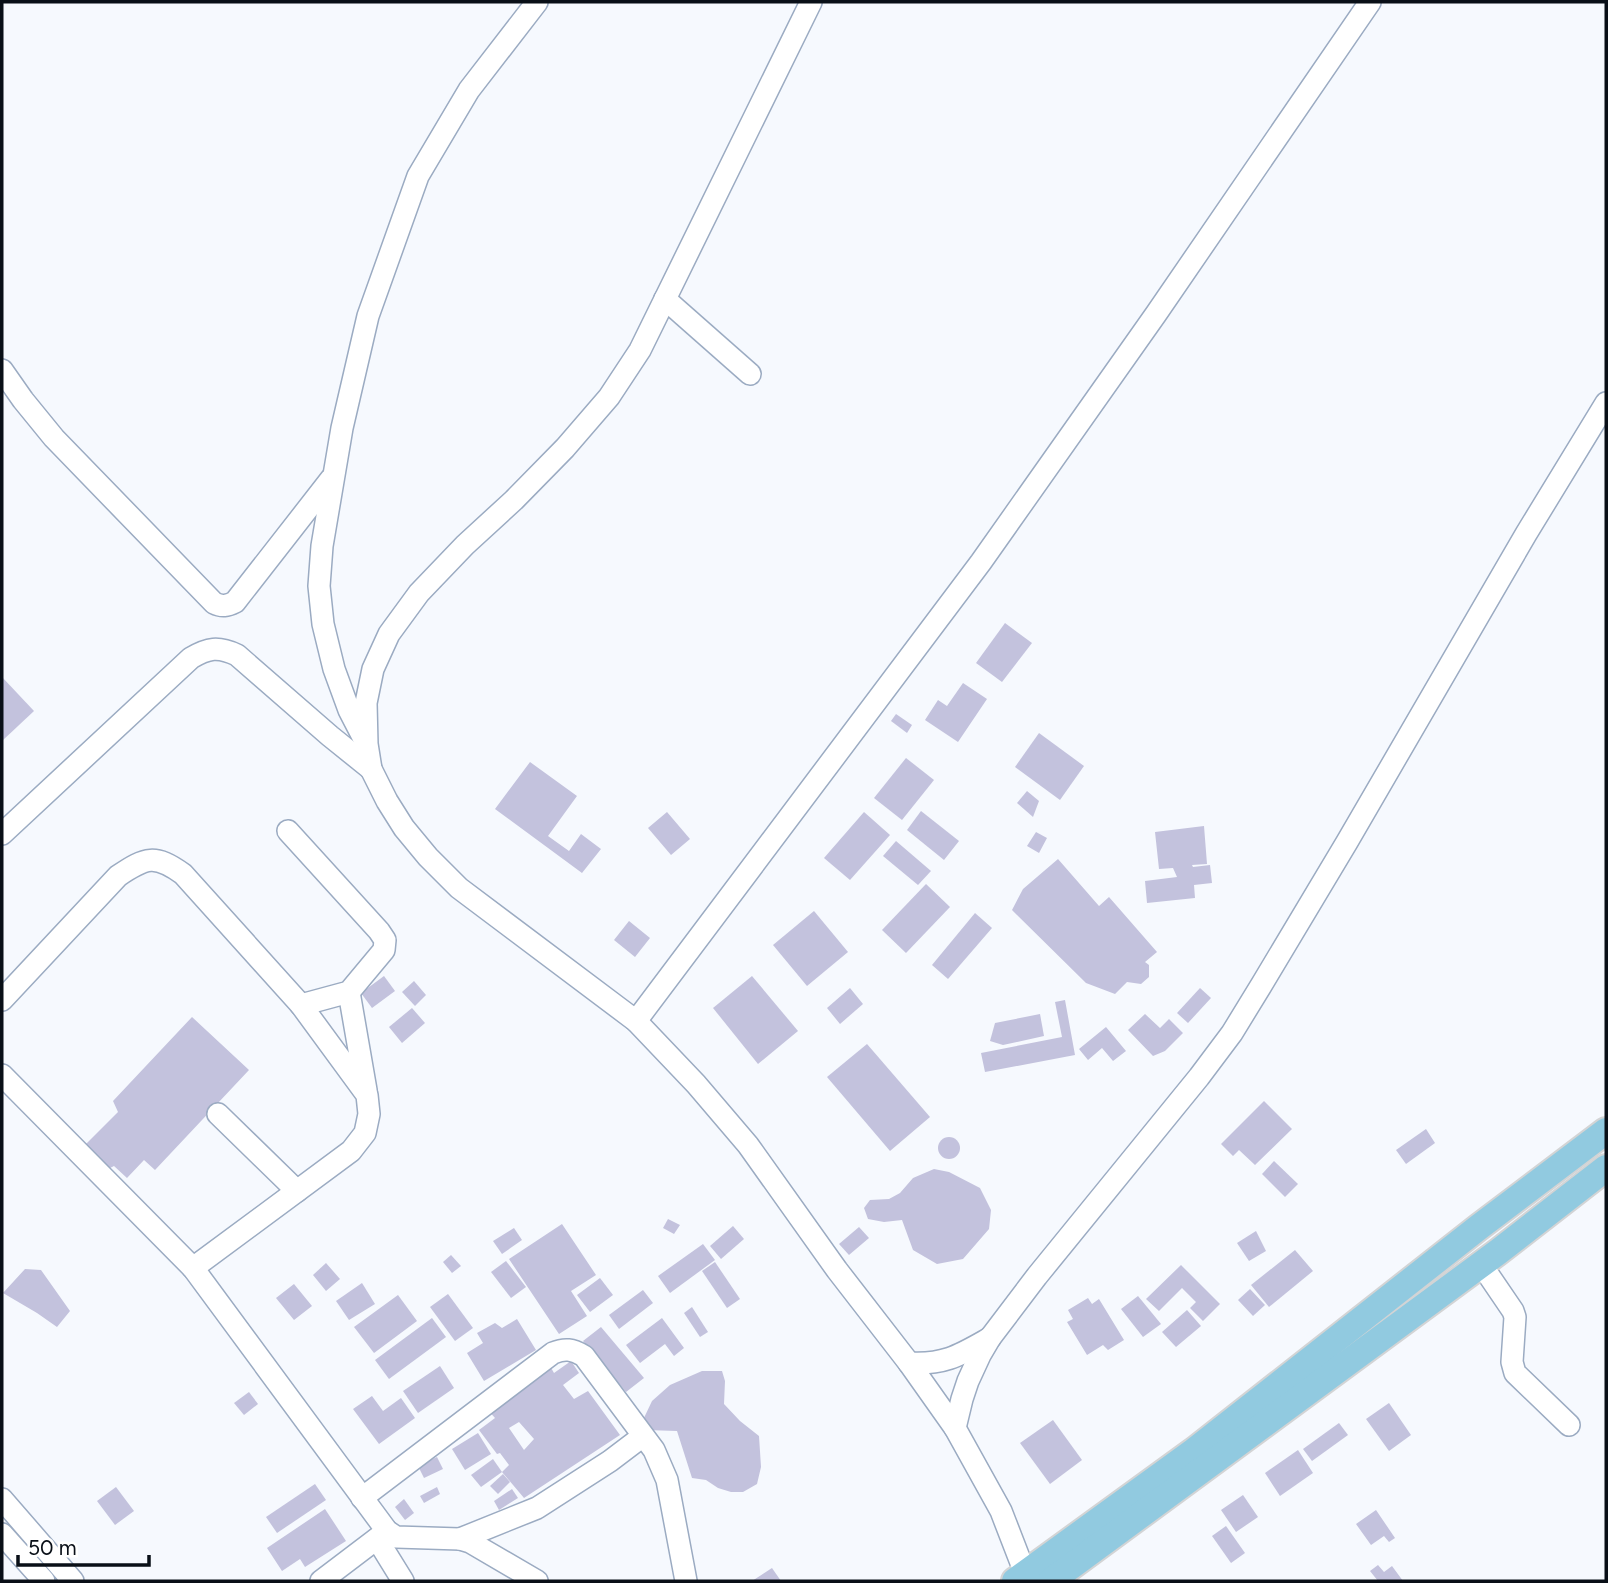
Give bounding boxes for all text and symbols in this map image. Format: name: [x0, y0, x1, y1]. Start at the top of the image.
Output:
scale bar: [18, 1524, 149, 1568]
text: 50 m: [28, 1535, 77, 1560]

